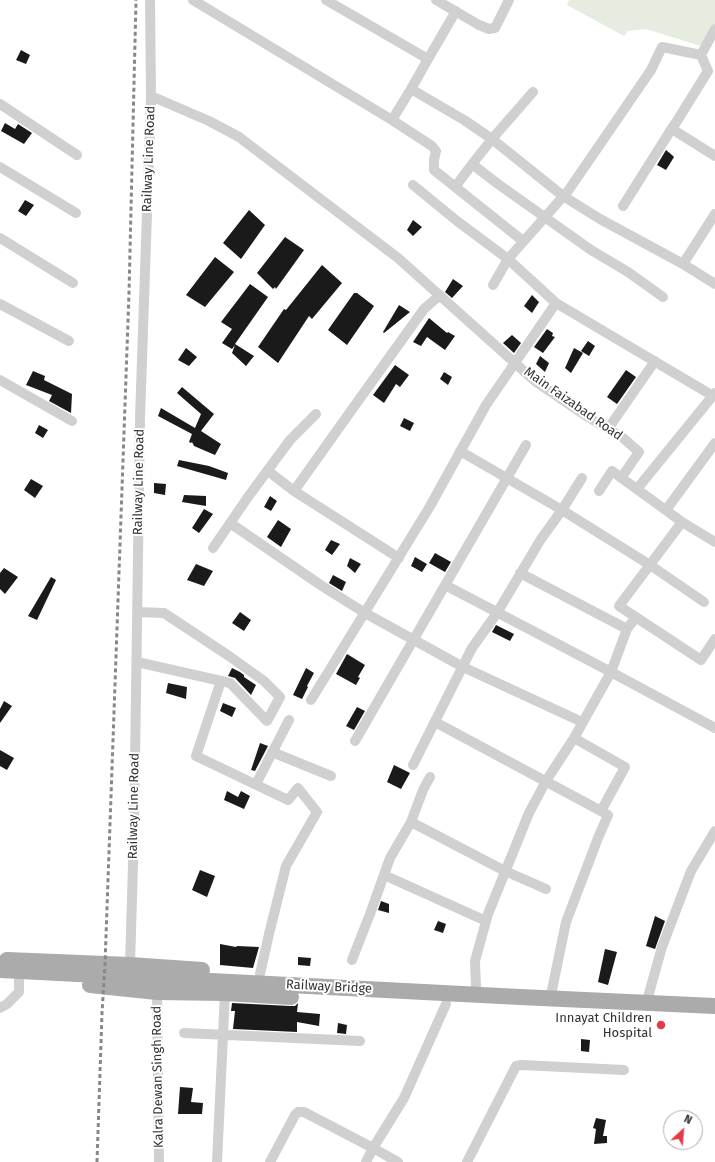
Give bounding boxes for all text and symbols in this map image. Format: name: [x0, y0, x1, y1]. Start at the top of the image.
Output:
street label: Railway Line Road: [139, 106, 159, 212]
street label: Main Faizabad Road: [521, 364, 625, 444]
street label: Railway Line Road: [130, 429, 148, 535]
street label: Railway Line Road: [125, 753, 143, 859]
street label: Railway Bridge: [286, 977, 372, 997]
street label: Kalra Dewan Singh Road: [149, 1006, 167, 1148]
place label: Innayat Children Hospital: [555, 1010, 652, 1041]
marker: Innayat Children Hospital: [655, 1019, 667, 1031]
north arrow: [663, 1110, 703, 1150]
text: N: [682, 1112, 694, 1127]

